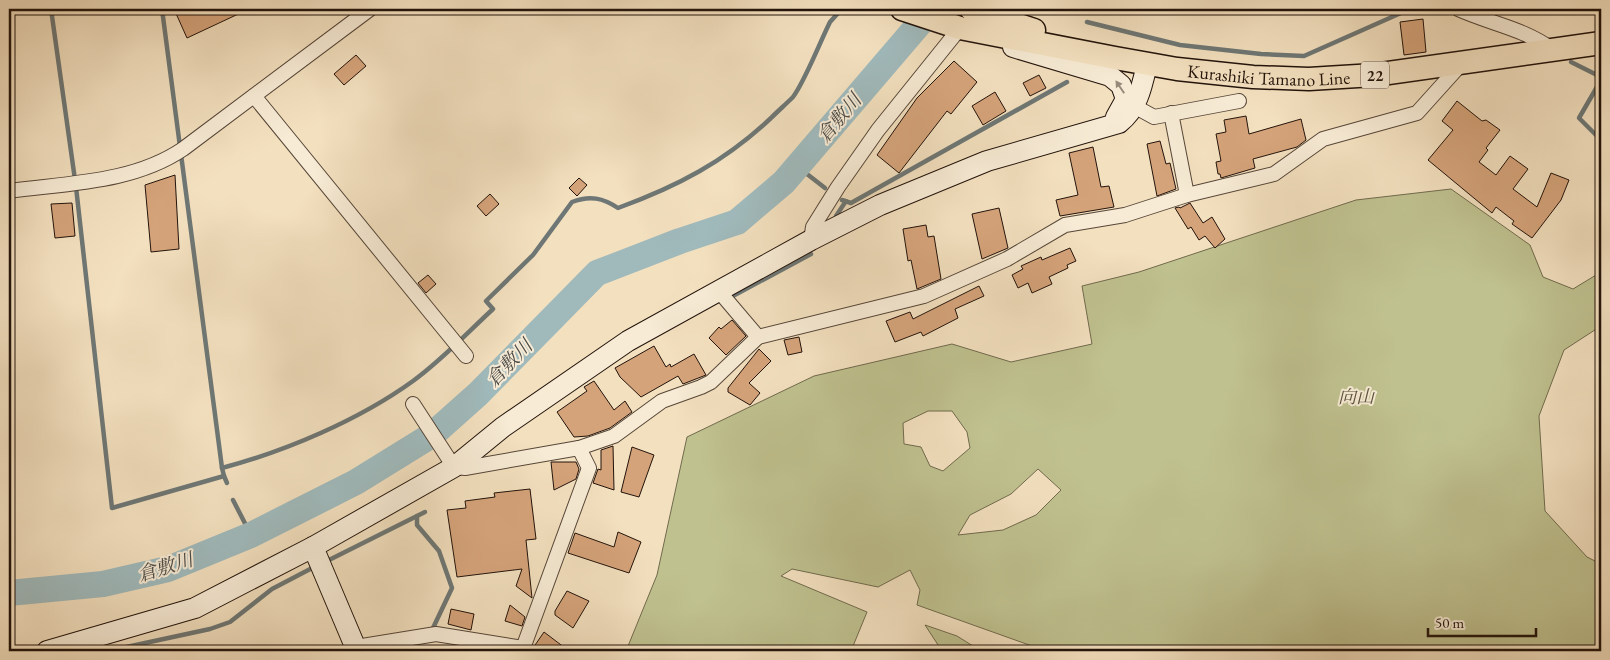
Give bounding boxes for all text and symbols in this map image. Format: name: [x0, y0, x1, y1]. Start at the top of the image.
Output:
street label: Kurashiki Tamano Line: [1186, 59, 1351, 91]
road number: 22: [1361, 62, 1389, 88]
one-way arrow: [1115, 80, 1125, 94]
water label: 倉敷川: [811, 87, 868, 148]
water label: 倉敷川: [480, 332, 539, 392]
park label: 向山: [1338, 385, 1376, 408]
water label: 倉敷川: [134, 546, 198, 587]
scale bar: [1428, 605, 1535, 637]
text: 50 m: [1435, 613, 1464, 632]

